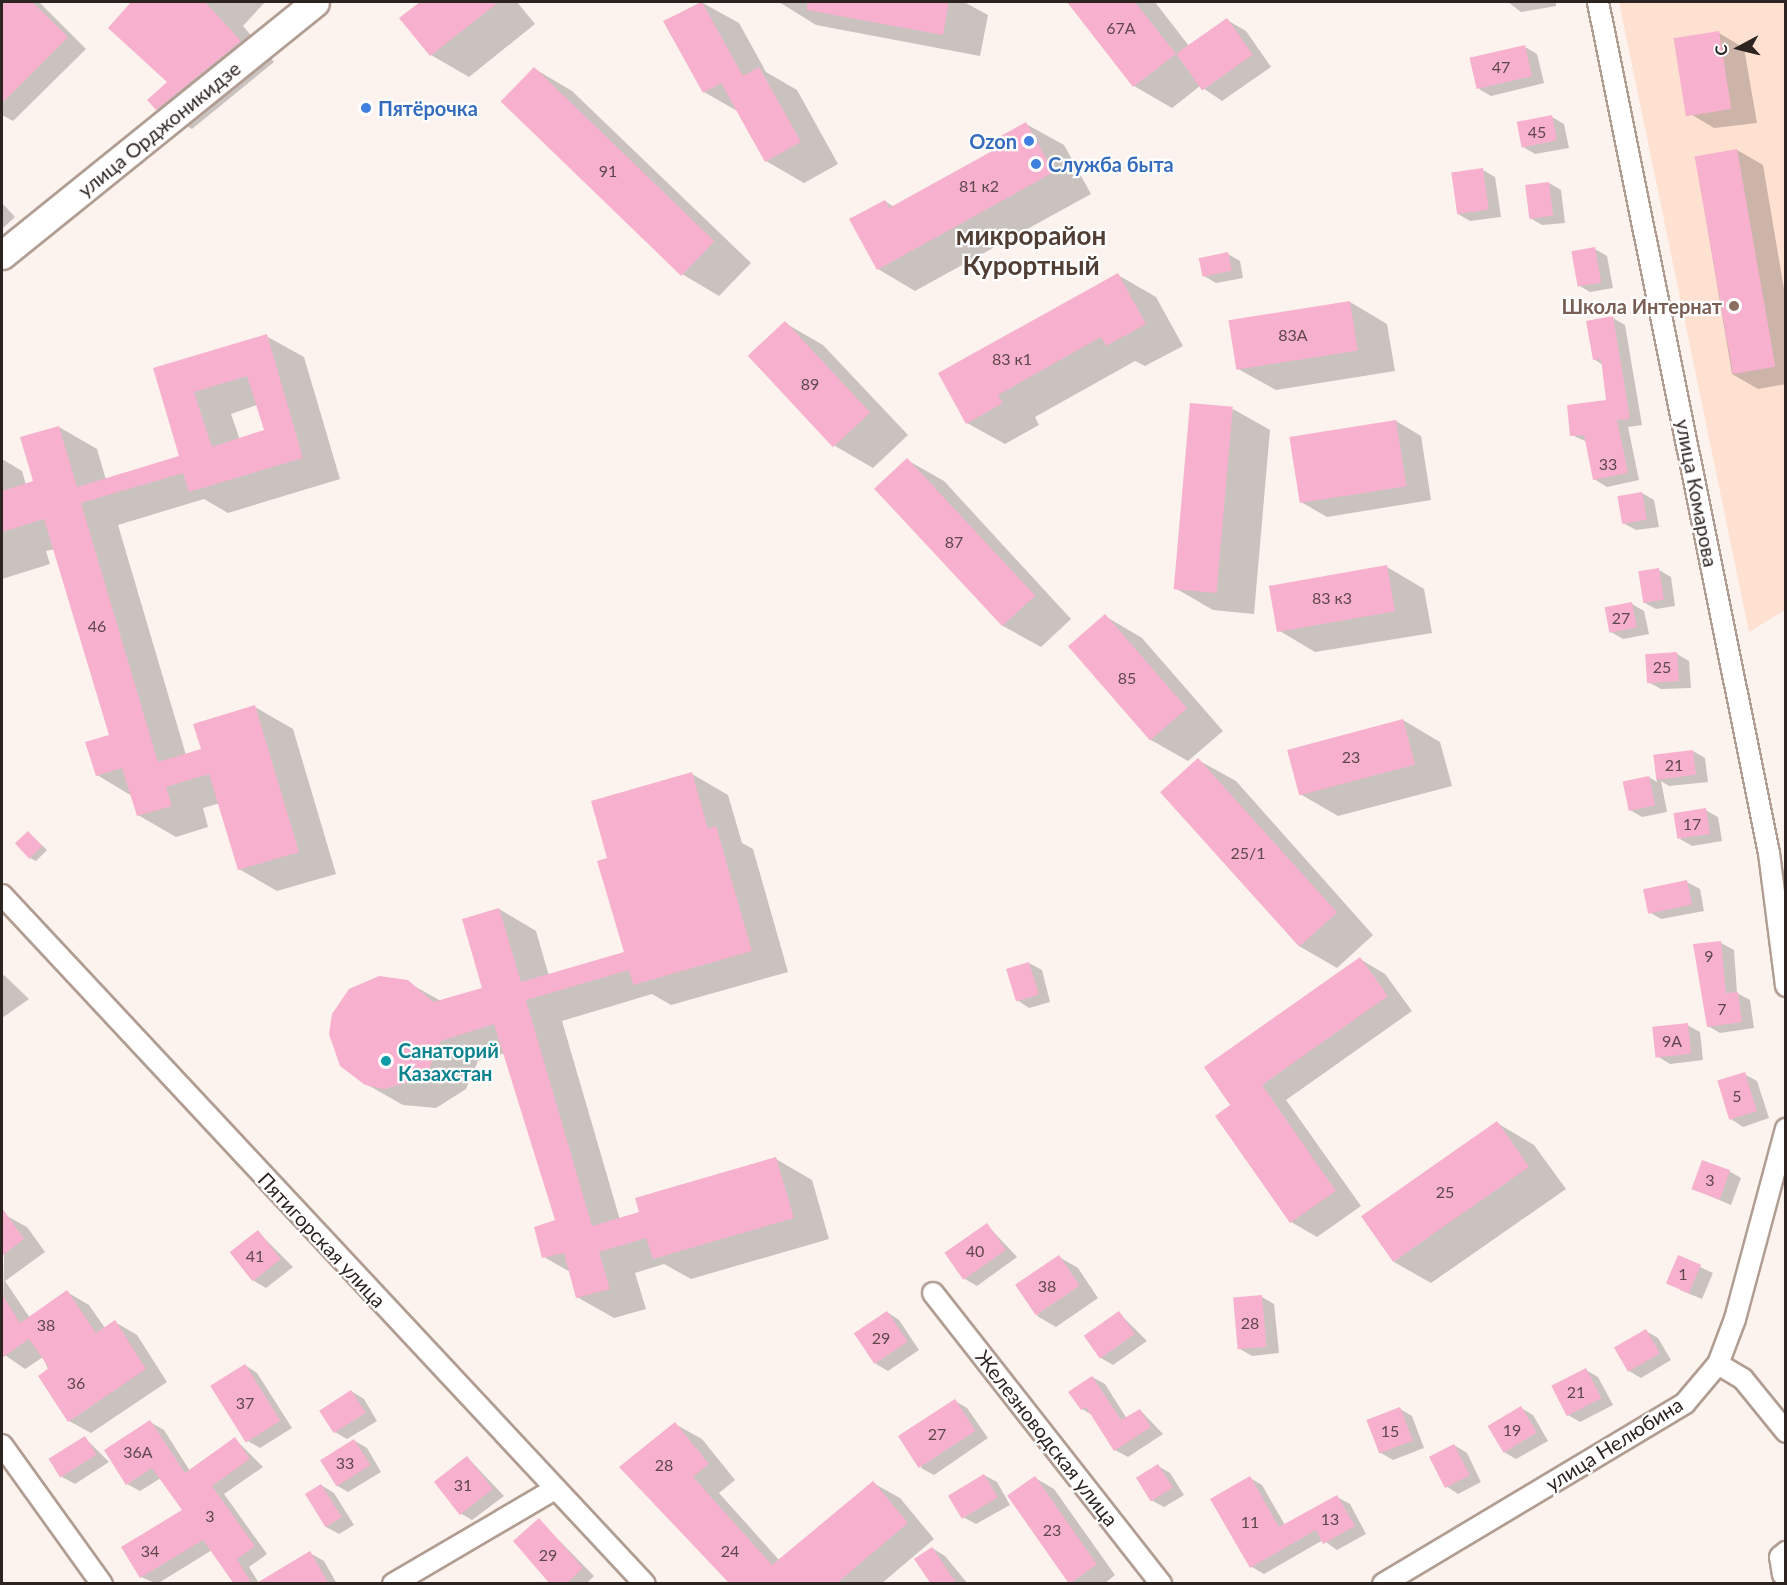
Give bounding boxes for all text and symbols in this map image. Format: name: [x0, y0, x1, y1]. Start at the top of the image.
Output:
house number: 67А: [1106, 18, 1136, 38]
north arrow: [1709, 18, 1769, 78]
text: С: [1711, 44, 1731, 57]
street label: улица Орджоникидзе: [73, 56, 245, 202]
house number: 47: [1492, 57, 1510, 77]
place label: Пятёрочка: [378, 96, 478, 120]
marker: Пятёрочка: [359, 101, 373, 115]
house number: 45: [1528, 122, 1546, 142]
place label: Ozon: [969, 129, 1017, 153]
marker: Ozon: [1022, 134, 1036, 148]
place label: Служба быта: [1048, 152, 1174, 176]
marker: Служба быта: [1029, 157, 1043, 171]
house number: 91: [599, 161, 617, 181]
house number: 81 к2: [959, 176, 999, 196]
district label: микрорайон Курортный: [956, 220, 1106, 282]
place label: Школа Интернат: [1561, 294, 1722, 318]
marker: Школа Интернат: [1727, 299, 1741, 313]
house number: 83А: [1278, 325, 1308, 345]
house number: 83 к1: [992, 349, 1032, 369]
house number: 89: [801, 374, 819, 394]
street label: улица Комарова: [1671, 417, 1723, 569]
house number: 33: [1599, 454, 1617, 474]
house number: 87: [945, 532, 963, 552]
house number: 83 к3: [1312, 588, 1352, 608]
house number: 27: [1612, 608, 1630, 628]
house number: 46: [88, 616, 106, 636]
house number: 25: [1653, 657, 1671, 677]
house number: 85: [1118, 668, 1136, 688]
house number: 23: [1342, 747, 1360, 767]
house number: 21: [1665, 755, 1683, 775]
house number: 17: [1683, 814, 1701, 834]
house number: 25/1: [1230, 843, 1266, 863]
house number: 9: [1704, 946, 1714, 966]
house number: 7: [1717, 999, 1727, 1019]
house number: 9А: [1662, 1031, 1682, 1051]
place label: Санаторий Казахстан: [398, 1038, 499, 1085]
marker: Санаторий Казахстан: [379, 1054, 393, 1068]
house number: 5: [1732, 1086, 1742, 1106]
street label: Пятигорская улица: [253, 1168, 391, 1312]
house number: 3: [1705, 1170, 1715, 1190]
house number: 25: [1436, 1182, 1454, 1202]
house number: 40: [966, 1241, 984, 1261]
house number: 41: [246, 1246, 264, 1266]
house number: 1: [1678, 1264, 1688, 1284]
house number: 38: [1038, 1276, 1056, 1296]
house number: 28: [1241, 1313, 1259, 1333]
house number: 38: [37, 1315, 55, 1335]
house number: 29: [872, 1328, 890, 1348]
street label: Железноводская улица: [971, 1345, 1123, 1531]
house number: 36: [67, 1373, 85, 1393]
house number: 21: [1567, 1382, 1585, 1402]
street label: улица Нелюбина: [1541, 1392, 1687, 1496]
house number: 37: [236, 1393, 254, 1413]
house number: 19: [1503, 1420, 1521, 1440]
house number: 15: [1381, 1421, 1399, 1441]
house number: 27: [928, 1424, 946, 1444]
house number: 36А: [123, 1442, 153, 1462]
house number: 33: [336, 1453, 354, 1473]
house number: 28: [655, 1455, 673, 1475]
house number: 31: [454, 1475, 472, 1495]
house number: 3: [205, 1506, 215, 1526]
house number: 13: [1321, 1509, 1339, 1529]
house number: 11: [1241, 1512, 1259, 1532]
house number: 23: [1043, 1520, 1061, 1540]
house number: 34: [141, 1541, 159, 1561]
house number: 24: [721, 1541, 739, 1561]
house number: 29: [539, 1545, 557, 1565]

